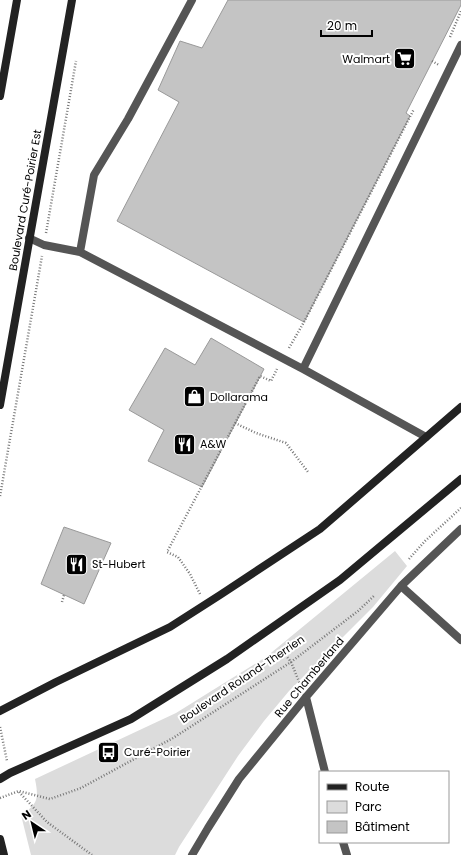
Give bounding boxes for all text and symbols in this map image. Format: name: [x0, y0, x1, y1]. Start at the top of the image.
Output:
scale bar: [321, 12, 372, 38]
text: 20 m: [327, 17, 357, 34]
supermarket icon: Walmart: [392, 46, 418, 72]
place label: Walmart: [342, 51, 390, 67]
street label: Boulevard Curé-Poirier Est: [5, 128, 45, 272]
shop icon: Dollarama: [182, 384, 208, 410]
place label: Dollarama: [210, 389, 268, 405]
restaurant icon: A&W: [171, 431, 197, 457]
place label: A&W: [200, 436, 227, 452]
restaurant icon: St-Hubert: [63, 551, 89, 577]
place label: St-Hubert: [92, 556, 146, 572]
street label: Boulevard Roland-Therrien: [176, 631, 308, 727]
street label: Rue Chamberland: [270, 633, 348, 721]
bus stop icon: Curé-Poirier: [96, 739, 122, 765]
place label: Curé-Poirier: [124, 744, 190, 760]
legend: [319, 771, 449, 843]
text: Route: [355, 778, 389, 795]
text: Parc: [355, 798, 382, 815]
north arrow: [12, 803, 52, 843]
text: N: [18, 806, 34, 824]
text: Bâtiment: [355, 818, 410, 835]

